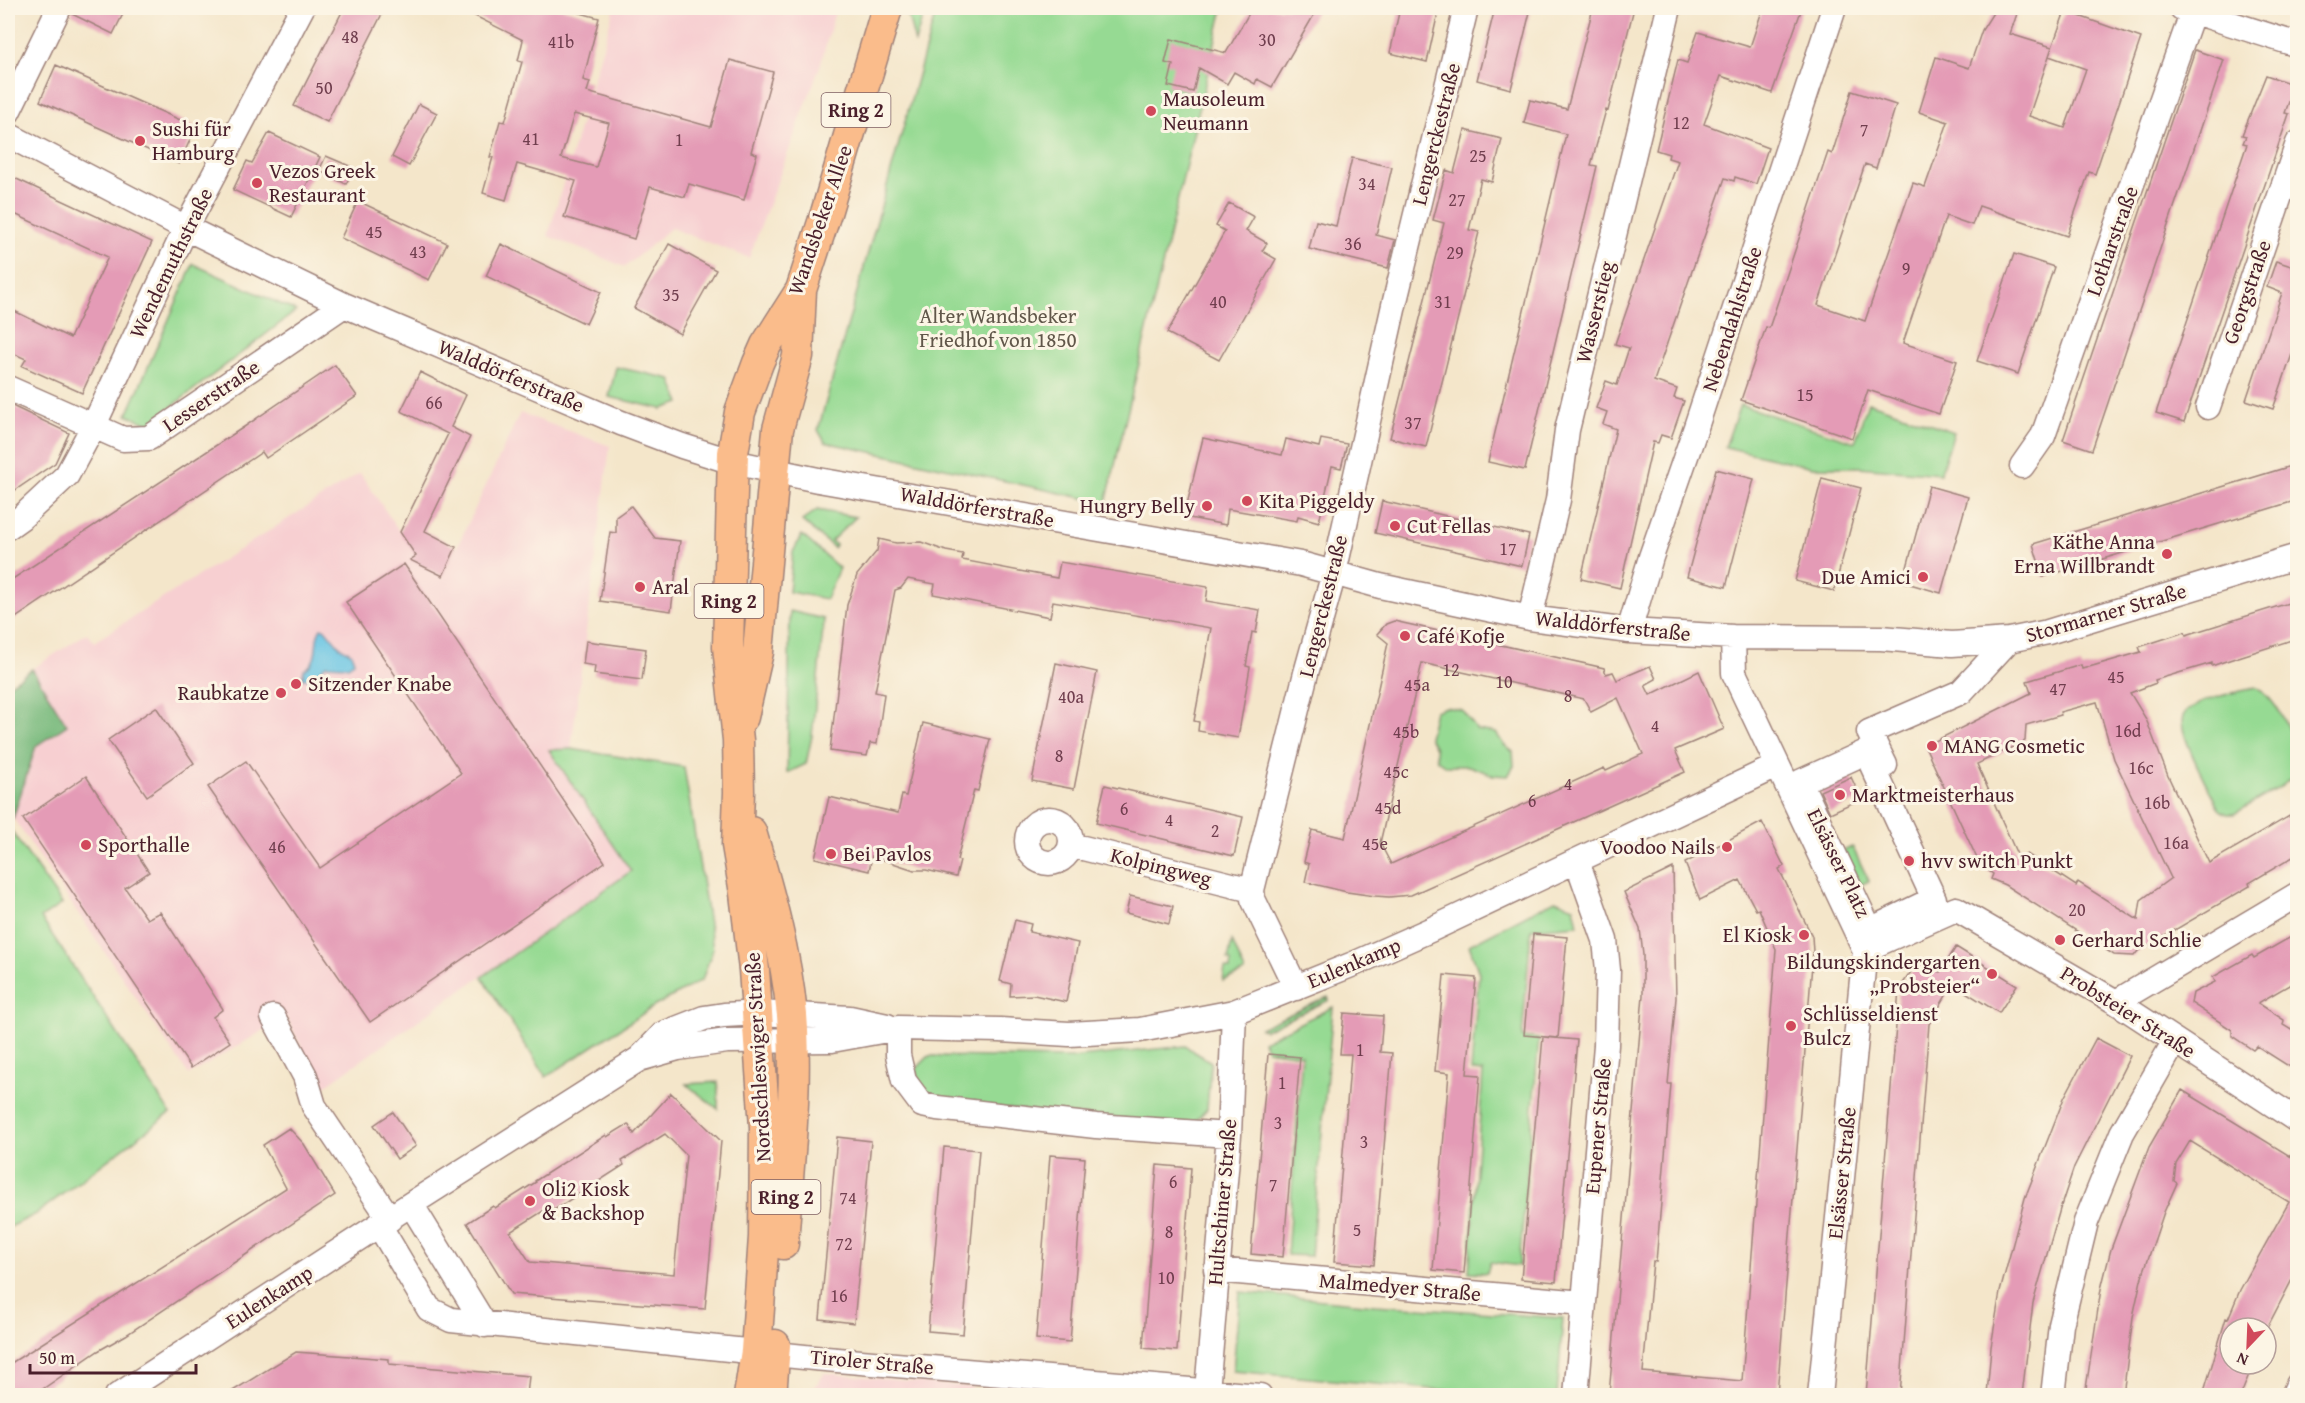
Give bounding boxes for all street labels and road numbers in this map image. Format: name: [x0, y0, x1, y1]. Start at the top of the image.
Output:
street label: Lengerckestraße: [1403, 59, 1468, 208]
road number: Ring 2: [822, 93, 890, 127]
street label: Wandsbeker Allee: [779, 141, 860, 299]
street label: Lotharstraße: [2077, 181, 2146, 300]
street label: Wendemuthstraße: [121, 182, 220, 343]
street label: Georgstraße: [2214, 235, 2279, 348]
street label: Nebendahlstraße: [1693, 242, 1770, 396]
street label: Wasserstieg: [1567, 257, 1622, 366]
street label: Walddörferstraße: [433, 331, 589, 420]
street label: Lesserstraße: [156, 351, 266, 440]
street label: Walddörferstraße: [897, 478, 1057, 535]
street label: Lengerckestraße: [1290, 531, 1355, 680]
street label: Stormarner Straße: [2022, 575, 2190, 650]
road number: Ring 2: [694, 584, 764, 618]
street label: Walddörferstraße: [1534, 602, 1692, 649]
street label: Elsässer Platz: [1800, 803, 1879, 923]
street label: Kolpingweg: [1107, 839, 1216, 894]
street label: Eulenkamp: [1302, 929, 1405, 996]
street label: Nordschleswiger Straße: [737, 951, 778, 1163]
street label: Probsteier Straße: [2055, 958, 2202, 1066]
street label: Eupener Straße: [1576, 1057, 1619, 1195]
street label: Elsässer Straße: [1819, 1105, 1864, 1241]
street label: Hultschiner Straße: [1199, 1117, 1244, 1286]
road number: Ring 2: [752, 1180, 820, 1214]
street label: Eulenkamp: [219, 1257, 319, 1336]
street label: Malmedyer Straße: [1318, 1264, 1483, 1309]
street label: Tiroler Straße: [809, 1341, 935, 1382]

